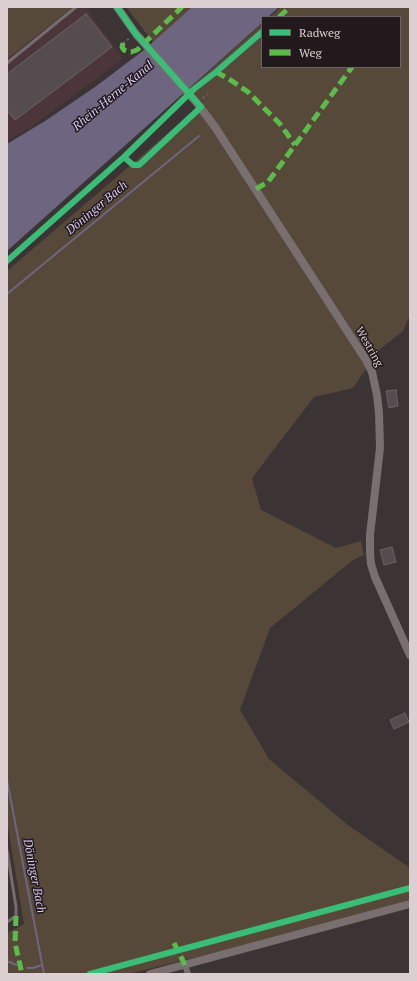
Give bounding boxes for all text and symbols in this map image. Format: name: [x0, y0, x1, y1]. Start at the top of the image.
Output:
legend: [261, 16, 401, 68]
text: Radweg: [299, 25, 340, 40]
text: Weg: [299, 45, 322, 60]
water label: Rhein-Herne-Kanal: [70, 58, 156, 134]
water label: Döninger Bach: [64, 178, 130, 238]
street label: Westring: [352, 325, 386, 369]
water label: Döninger Bach: [20, 838, 48, 914]

